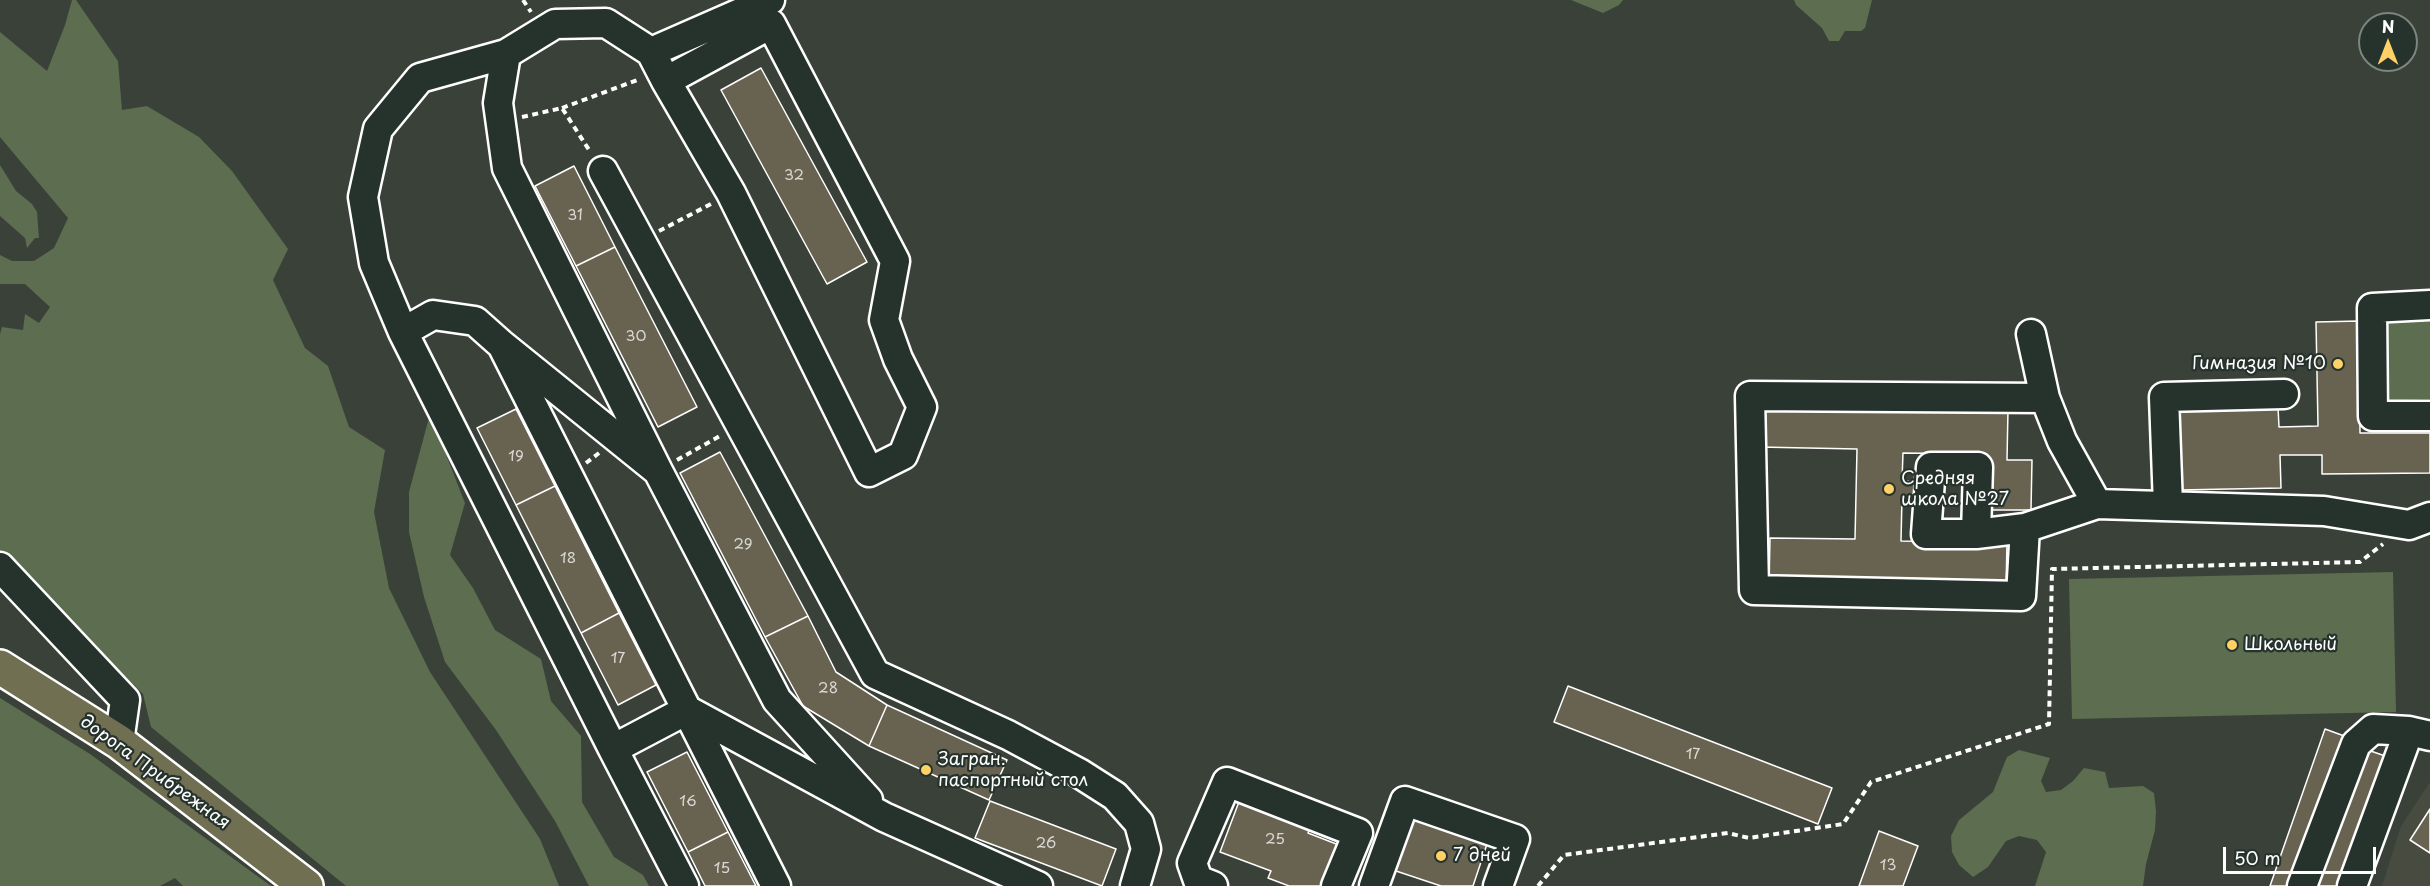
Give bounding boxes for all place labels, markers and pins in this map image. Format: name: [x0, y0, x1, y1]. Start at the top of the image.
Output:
place label: Гимназия №10: [2192, 353, 2326, 375]
marker: Гимназия №10: [2331, 357, 2345, 371]
place label: Средняя школа №27: [1901, 468, 2009, 510]
marker: Средняя школа №27: [1882, 482, 1896, 496]
place label: Школьный: [2244, 634, 2337, 656]
marker: Школьный: [2225, 638, 2239, 652]
place label: Загран. паспортный стол: [938, 749, 1088, 792]
marker: Загран. паспортный стол: [919, 763, 933, 777]
place label: 7 дней: [1453, 845, 1511, 867]
marker: 7 дней: [1434, 849, 1448, 863]

